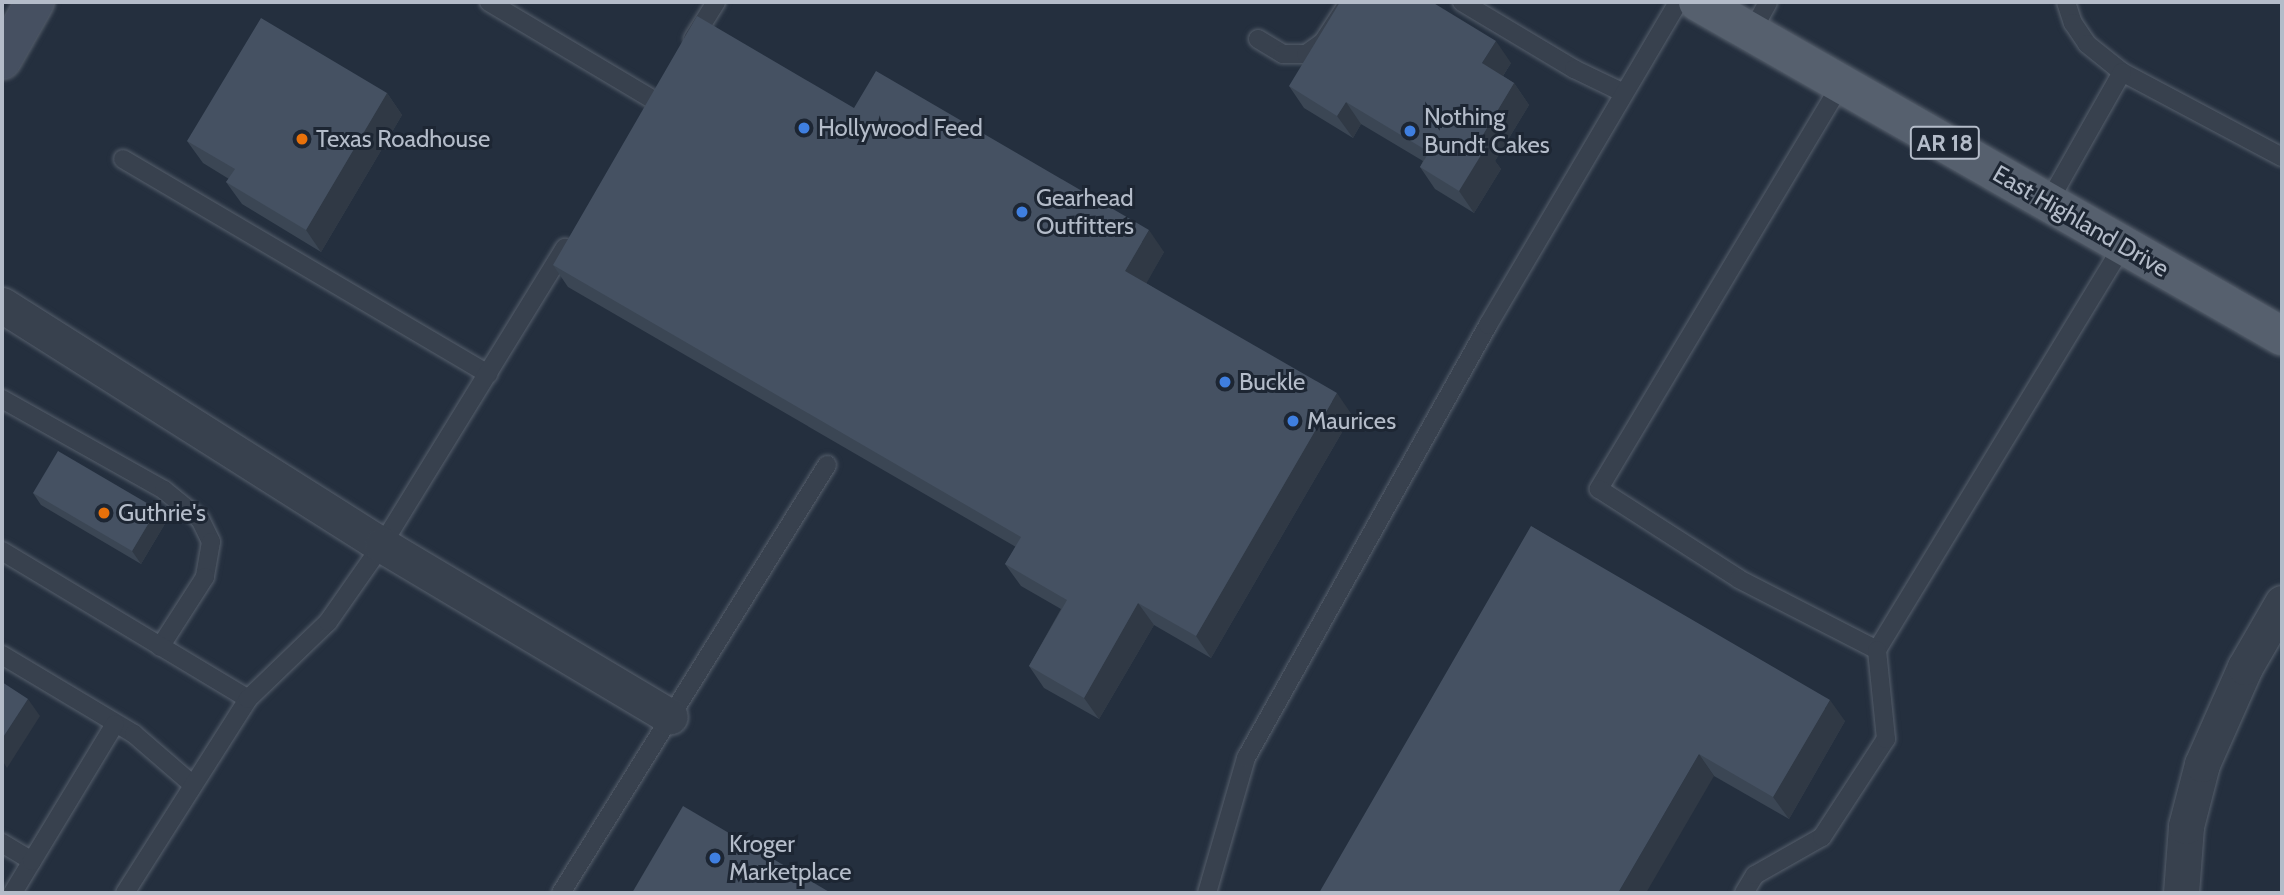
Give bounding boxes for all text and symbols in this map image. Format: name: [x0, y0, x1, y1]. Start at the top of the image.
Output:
place label: Nothing Bundt Cakes: [1424, 103, 1550, 159]
place label: Hollywood Feed: [818, 114, 983, 142]
marker: Hollywood Feed: [796, 120, 812, 136]
marker: Nothing Bundt Cakes: [1402, 123, 1418, 139]
road number: AR 18: [1908, 124, 1982, 162]
place label: Texas Roadhouse: [316, 125, 490, 153]
marker: Texas Roadhouse: [294, 131, 310, 147]
street label: East Highland Drive: [1988, 159, 2174, 283]
place label: Gearhead Outfitters: [1036, 184, 1134, 240]
marker: Gearhead Outfitters: [1014, 204, 1030, 220]
place label: Buckle: [1239, 368, 1305, 396]
marker: Buckle: [1217, 374, 1233, 390]
place label: Maurices: [1307, 407, 1396, 435]
marker: Maurices: [1285, 413, 1301, 429]
place label: Guthrie's: [118, 499, 206, 527]
marker: Guthrie's: [96, 505, 112, 521]
place label: Kroger Marketplace: [729, 830, 852, 886]
marker: Kroger Marketplace: [707, 850, 723, 866]

